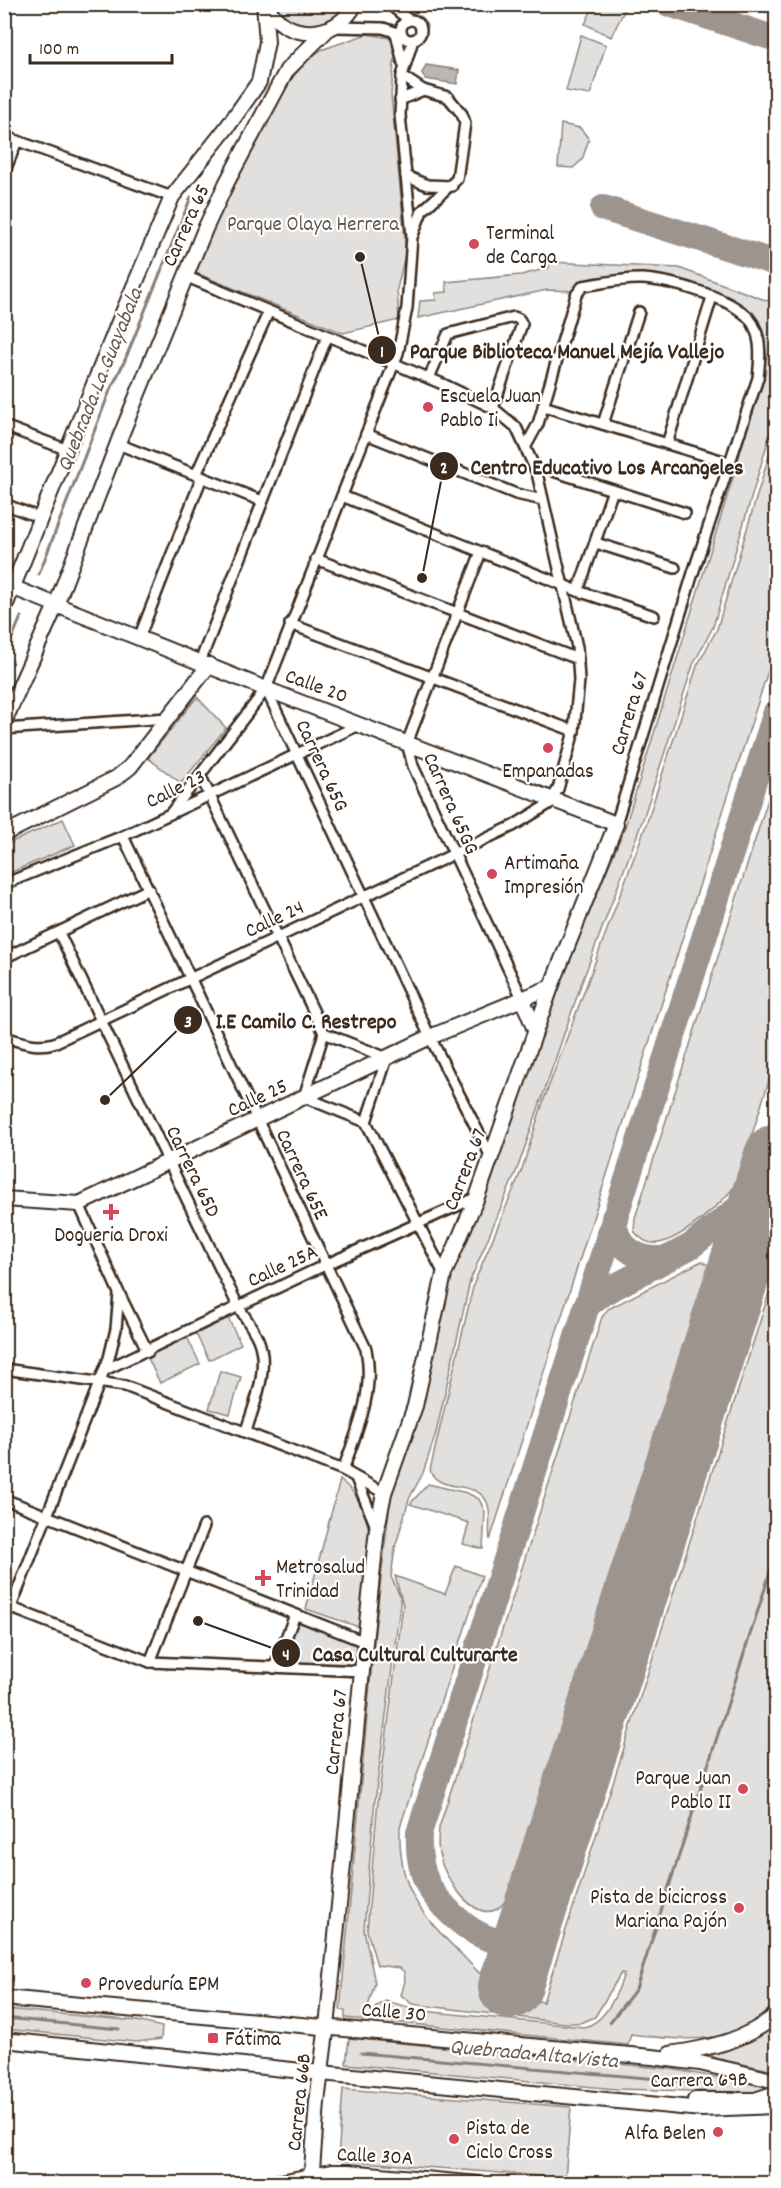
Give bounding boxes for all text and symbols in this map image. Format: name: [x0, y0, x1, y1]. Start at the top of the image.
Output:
scale bar: [30, 27, 172, 65]
text: 100 m: [39, 38, 79, 63]
street label: Carrera 65: [156, 180, 219, 272]
park label: Parque Olaya Herrera: [227, 211, 400, 241]
place label: Terminal de Carga: [486, 220, 558, 274]
marker: Terminal de Carga: [467, 237, 481, 251]
water label: Quebrada La Guayabala: [50, 282, 153, 477]
callout: Parque Biblioteca Manuel Mejía Vallejo: [367, 330, 736, 370]
text: Parque Biblioteca Manuel Mejía Vallejo: [410, 338, 725, 369]
text: 1: [380, 341, 384, 366]
place label: Escuela Juan Pablo Ii: [440, 383, 541, 437]
marker: Escuela Juan Pablo Ii: [421, 400, 435, 414]
callout: Centro Educativo Los Arcangeles: [429, 446, 756, 486]
text: Centro Educativo Los Arcangeles: [471, 454, 744, 485]
text: 2: [440, 457, 448, 482]
street label: Calle 20: [280, 663, 352, 713]
street label: Carrera 67: [604, 668, 658, 759]
street label: Carrera 65G: [286, 715, 355, 817]
marker: Empanadas: [541, 741, 555, 755]
street label: Carrera 65GG: [413, 748, 485, 860]
place label: Empanadas: [502, 758, 594, 788]
street label: Calle 23: [142, 763, 211, 818]
place label: Artimaña Impresión: [504, 850, 583, 904]
marker: Artimaña Impresión: [485, 867, 499, 881]
street label: Calle 24: [241, 894, 310, 947]
callout: I.E Camilo C. Restrepo: [173, 1000, 408, 1040]
text: I.E Camilo C. Restrepo: [216, 1008, 397, 1039]
text: 3: [184, 1011, 192, 1036]
street label: Calle 25: [223, 1073, 293, 1127]
street label: Carrera 65D: [156, 1122, 226, 1223]
street label: Carrera 65E: [266, 1125, 335, 1226]
street label: Carrera 67: [437, 1125, 496, 1216]
marker: Dogueria Droxi: [104, 1205, 118, 1219]
place label: Dogueria Droxi: [54, 1222, 168, 1252]
street label: Calle 25A: [243, 1238, 323, 1297]
place label: Metrosalud Trinidad: [276, 1554, 365, 1608]
marker: Metrosalud Trinidad: [254, 1569, 272, 1587]
callout: Casa Cultural Culturarte: [271, 1633, 530, 1673]
text: Casa Cultural Culturarte: [312, 1641, 518, 1672]
text: 4: [282, 1644, 290, 1669]
street label: Carrera 67: [319, 1688, 357, 1777]
place label: Parque Juan Pablo II: [635, 1765, 731, 1819]
marker: Parque Juan Pablo II: [736, 1782, 750, 1796]
place label: Pista de bicicross Mariana Pajón: [590, 1884, 727, 1938]
marker: Pista de bicicross Mariana Pajón: [732, 1901, 746, 1915]
place label: Proveduría EPM: [98, 1971, 219, 2001]
marker: Proveduría EPM: [79, 1976, 93, 1990]
street label: Calle 30: [360, 1996, 427, 2032]
place label: Fátima: [225, 2026, 282, 2056]
marker: Fátima: [206, 2031, 220, 2045]
water label: Quebrada Alta Vista: [448, 2033, 621, 2078]
street label: Carrera 66B: [281, 2052, 321, 2153]
street label: Carrera 69B: [650, 2066, 748, 2098]
place label: Pista de Ciclo Cross: [466, 2115, 553, 2169]
place label: Alfa Belen: [624, 2120, 706, 2150]
marker: Alfa Belen: [711, 2125, 725, 2139]
marker: Pista de Ciclo Cross: [447, 2132, 461, 2146]
street label: Calle 30A: [336, 2141, 414, 2175]

